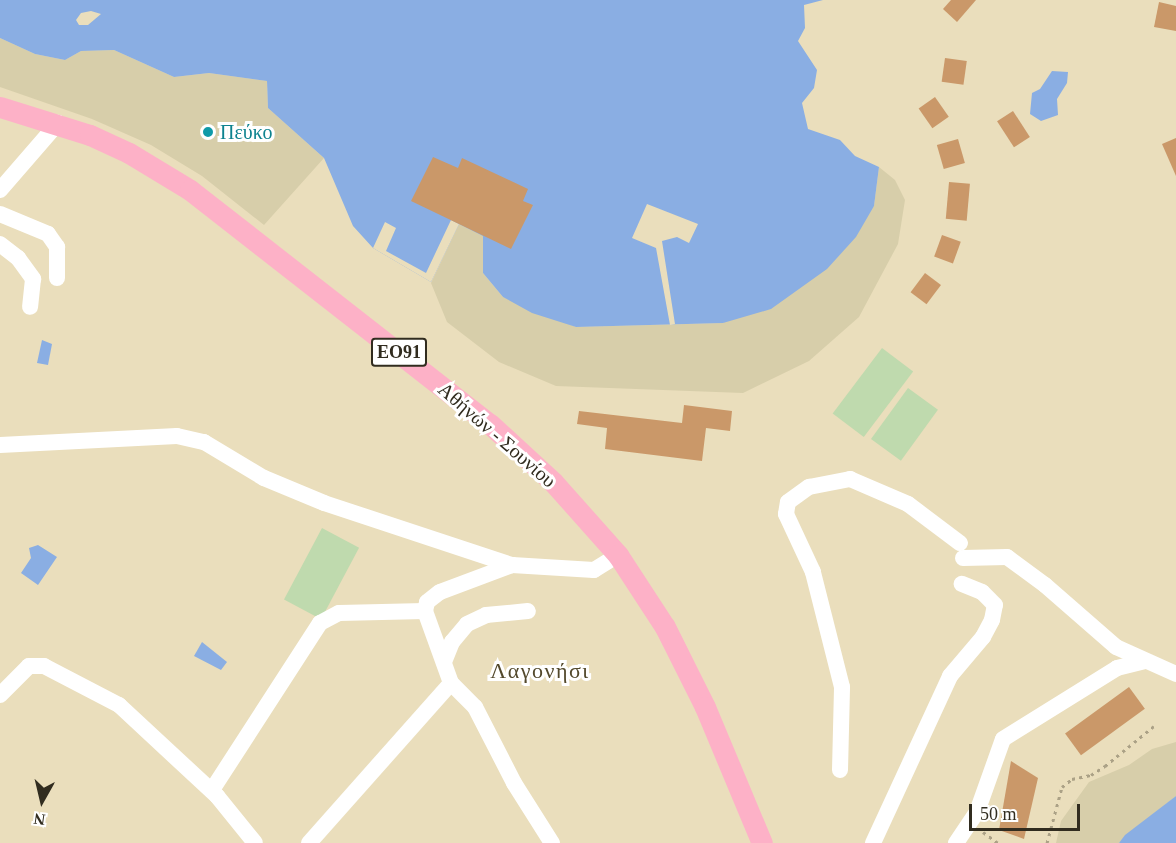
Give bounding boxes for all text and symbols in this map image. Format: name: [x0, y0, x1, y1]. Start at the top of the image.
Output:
place label: Πεύκο: [220, 120, 272, 144]
marker: Πεύκο: [201, 125, 215, 139]
road number: ΕΟ91: [370, 337, 428, 367]
street label: Αθήνών - Σουνίου: [433, 377, 561, 493]
district label: Λαγονήσι: [490, 658, 590, 684]
north arrow: [12, 771, 72, 831]
scale bar: [972, 792, 1083, 830]
text: 50 m: [980, 804, 1017, 824]
text: N: [33, 810, 46, 829]

